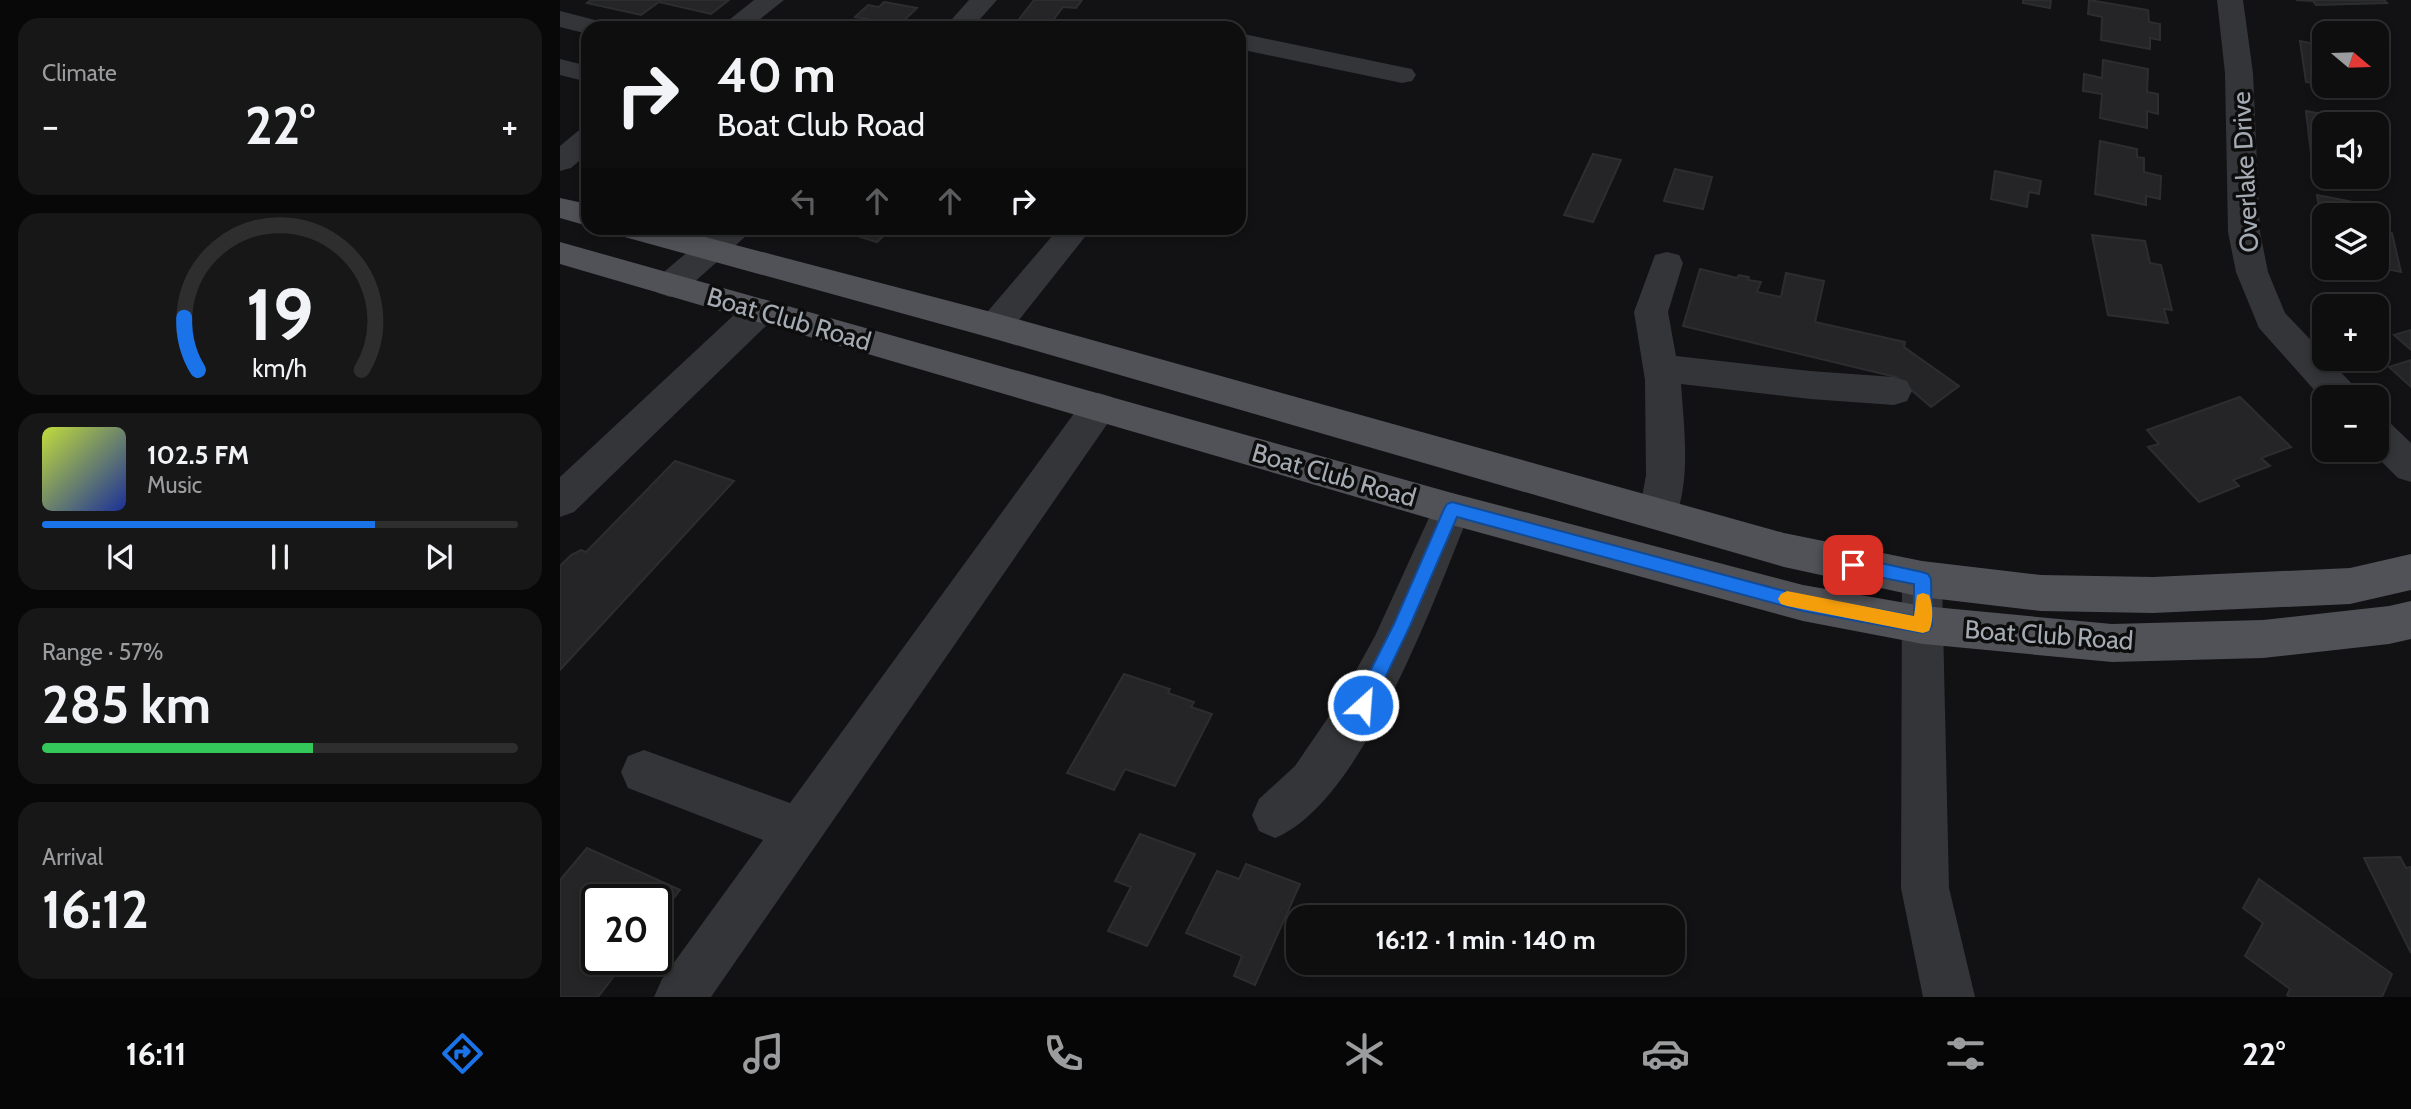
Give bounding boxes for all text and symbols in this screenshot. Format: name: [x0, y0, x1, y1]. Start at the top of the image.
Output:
north arrow: [2312, 21, 2389, 98]
map controls: [2312, 21, 2389, 462]
text: 40 m: [717, 45, 836, 104]
icon: right: [602, 49, 693, 140]
text: Climate: [42, 59, 117, 87]
street label: Overlake Drive: [2225, 91, 2265, 253]
text: 22°: [245, 94, 315, 157]
text: −: [42, 102, 59, 149]
text: +: [501, 102, 518, 149]
text: Boat Club Road: [717, 105, 925, 144]
button: sound: [2312, 112, 2389, 189]
icon: left: [785, 182, 823, 220]
icon: ahead: [858, 182, 896, 220]
icon: ahead: [931, 182, 969, 220]
icon: right: [1004, 182, 1042, 220]
button: layers: [2312, 203, 2389, 280]
text: 19: [246, 270, 314, 358]
street label: Boat Club Road: [703, 280, 875, 358]
button: +: [2312, 294, 2389, 371]
text: km/h: [253, 353, 307, 383]
button: −: [2312, 385, 2389, 462]
street label: Boat Club Road: [1248, 436, 1420, 514]
text: 102.5 FM: [147, 439, 249, 471]
text: Music: [147, 471, 202, 499]
pin: [1823, 535, 1883, 595]
icon: previous: [102, 538, 140, 576]
icon: pause: [261, 538, 299, 576]
icon: next: [420, 538, 458, 576]
icon: arrive: [1834, 546, 1872, 584]
street label: Boat Club Road: [1964, 613, 2134, 657]
text: Range · 57%: [42, 638, 163, 666]
position arrow: [1326, 668, 1400, 742]
text: 285 km: [42, 673, 211, 736]
text: Arrival: [42, 843, 103, 871]
text: 16:12: [42, 878, 149, 941]
speed limit sign: 20: [581, 884, 672, 975]
text: 16:12 · 1 min · 140 m: [1376, 924, 1595, 956]
icon: directions: [438, 1029, 487, 1078]
icon: music: [739, 1029, 788, 1078]
icon: phone: [1039, 1029, 1088, 1078]
icon: climate: [1340, 1029, 1389, 1078]
icon: car: [1641, 1029, 1690, 1078]
icon: filters: [1941, 1029, 1990, 1078]
text: 16:11: [126, 1034, 186, 1073]
text: 22°: [2242, 1034, 2285, 1073]

